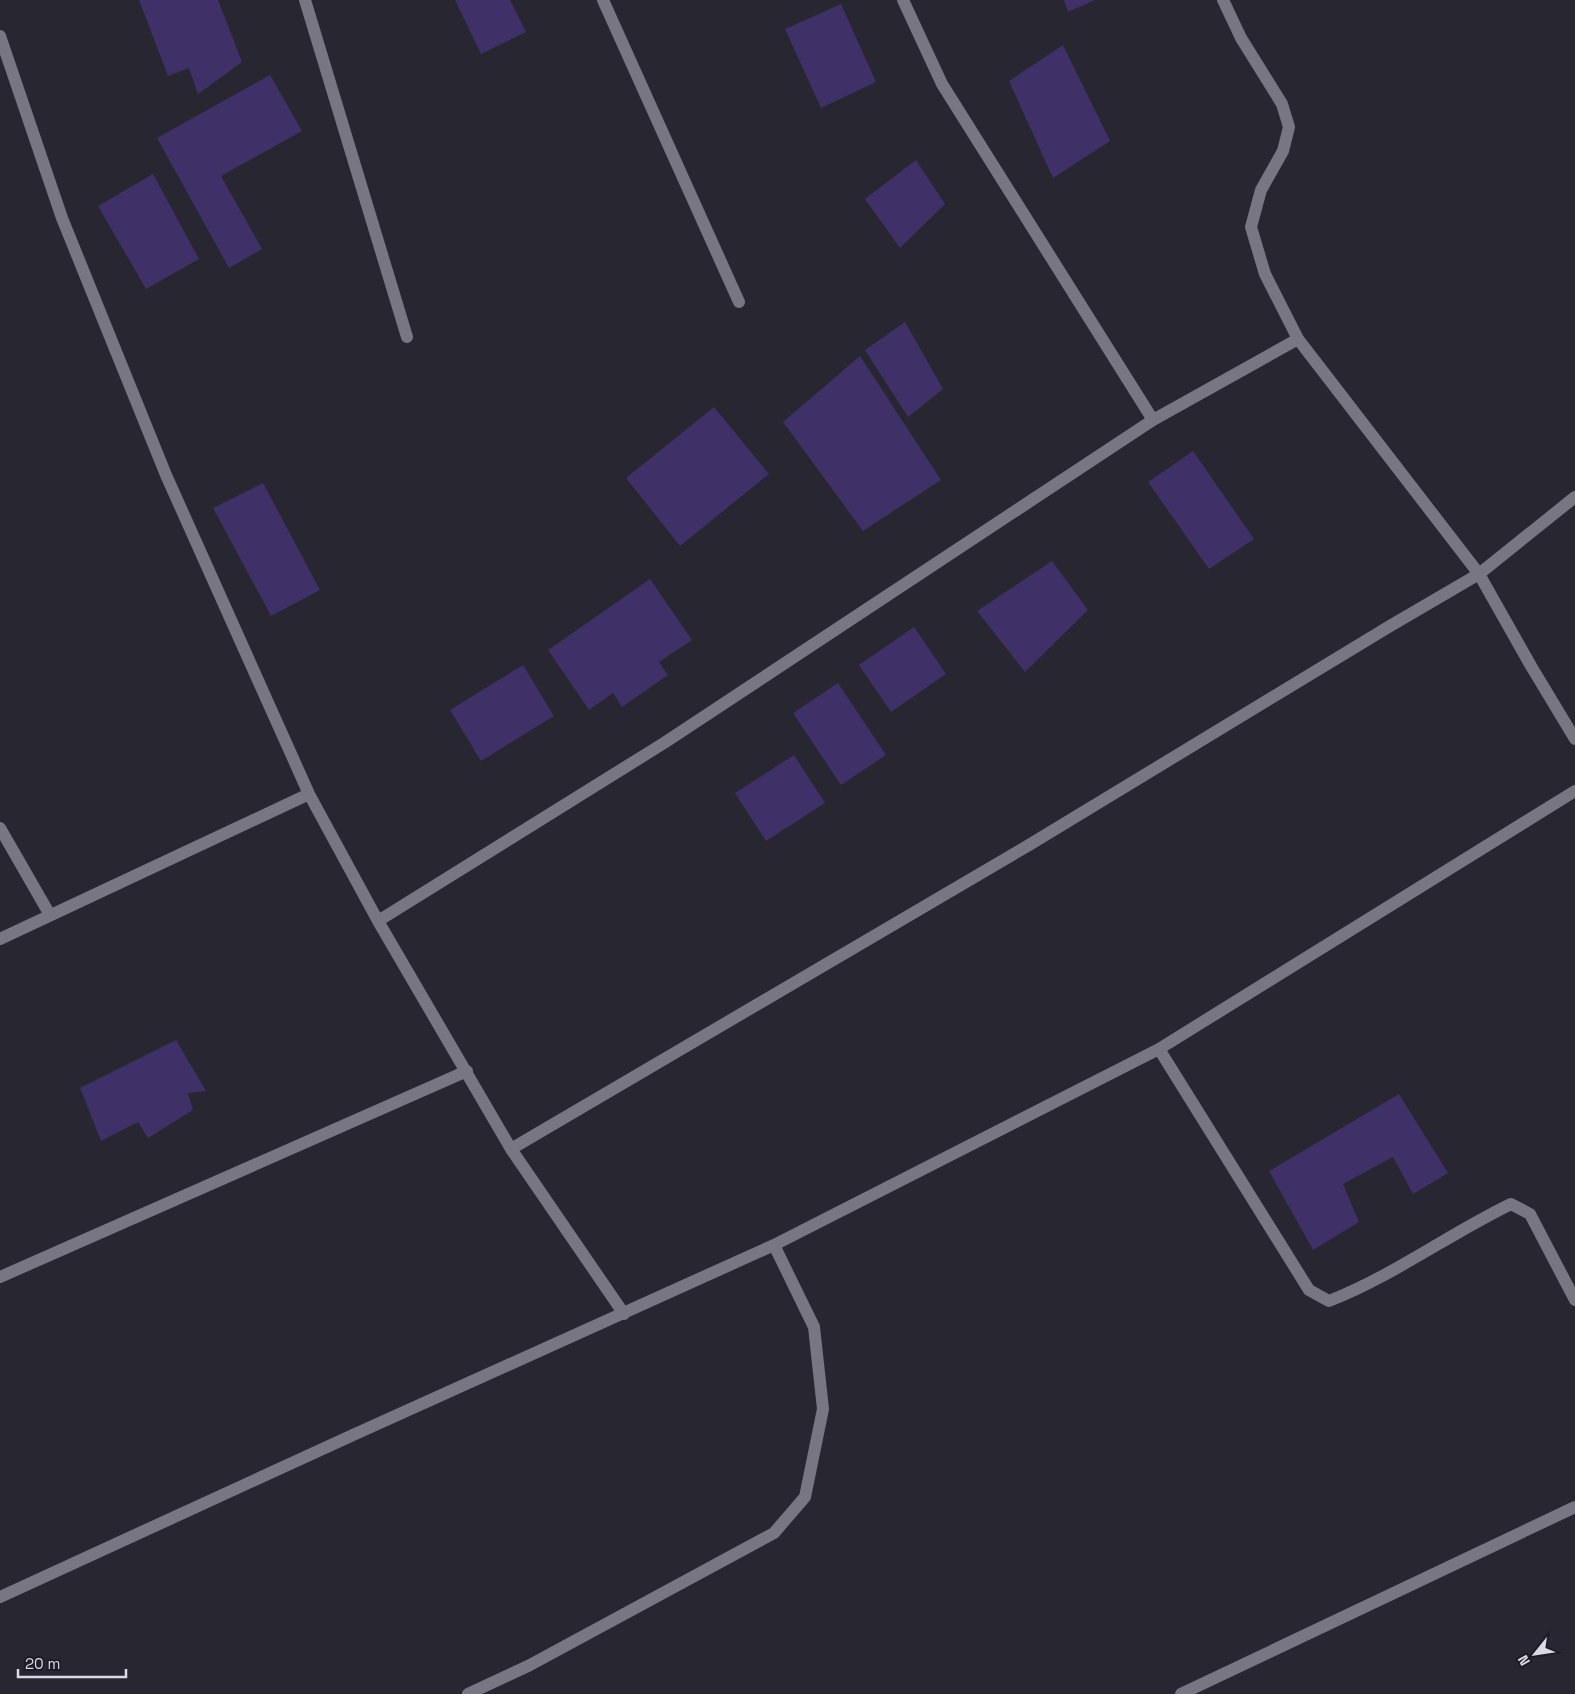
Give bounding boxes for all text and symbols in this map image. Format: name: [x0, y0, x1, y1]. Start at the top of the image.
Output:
north arrow: [1510, 1629, 1560, 1679]
scale bar: [18, 1646, 125, 1678]
text: N: [1514, 1652, 1534, 1669]
text: 20 m: [25, 1654, 60, 1673]

